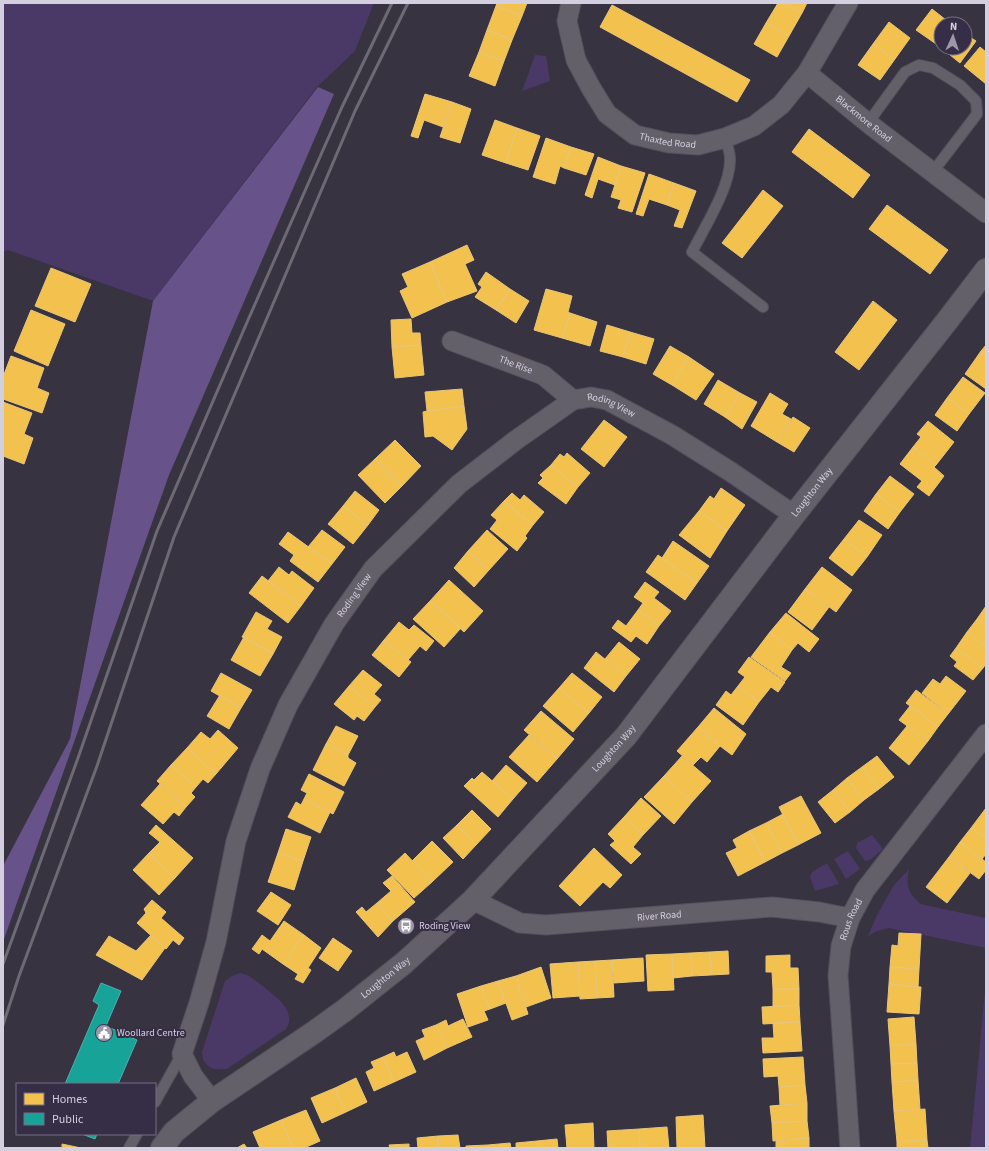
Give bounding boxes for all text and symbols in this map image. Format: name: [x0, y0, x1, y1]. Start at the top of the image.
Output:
north arrow: [933, 16, 973, 56]
text: N: [949, 19, 958, 34]
street label: Blackmore Road: [832, 92, 895, 146]
street label: Thaxted Road: [638, 129, 696, 152]
street label: The Rise: [497, 352, 535, 378]
street label: Roding View: [586, 390, 638, 421]
street label: Loughton Way: [788, 464, 836, 520]
street label: Roding View: [334, 570, 375, 620]
street label: Loughton Way: [589, 722, 639, 775]
street label: Rous Road: [836, 896, 866, 942]
street label: River Road: [636, 907, 682, 925]
bus stop icon: Roding View: [396, 916, 416, 936]
place label: Roding View: [419, 919, 470, 933]
street label: Loughton Way: [358, 953, 414, 1002]
public building icon: Woollard Centre: [94, 1023, 114, 1043]
place label: Woollard Centre: [117, 1026, 185, 1040]
legend: [16, 1083, 156, 1135]
text: Homes: [52, 1091, 87, 1108]
text: Public: [52, 1111, 84, 1128]

